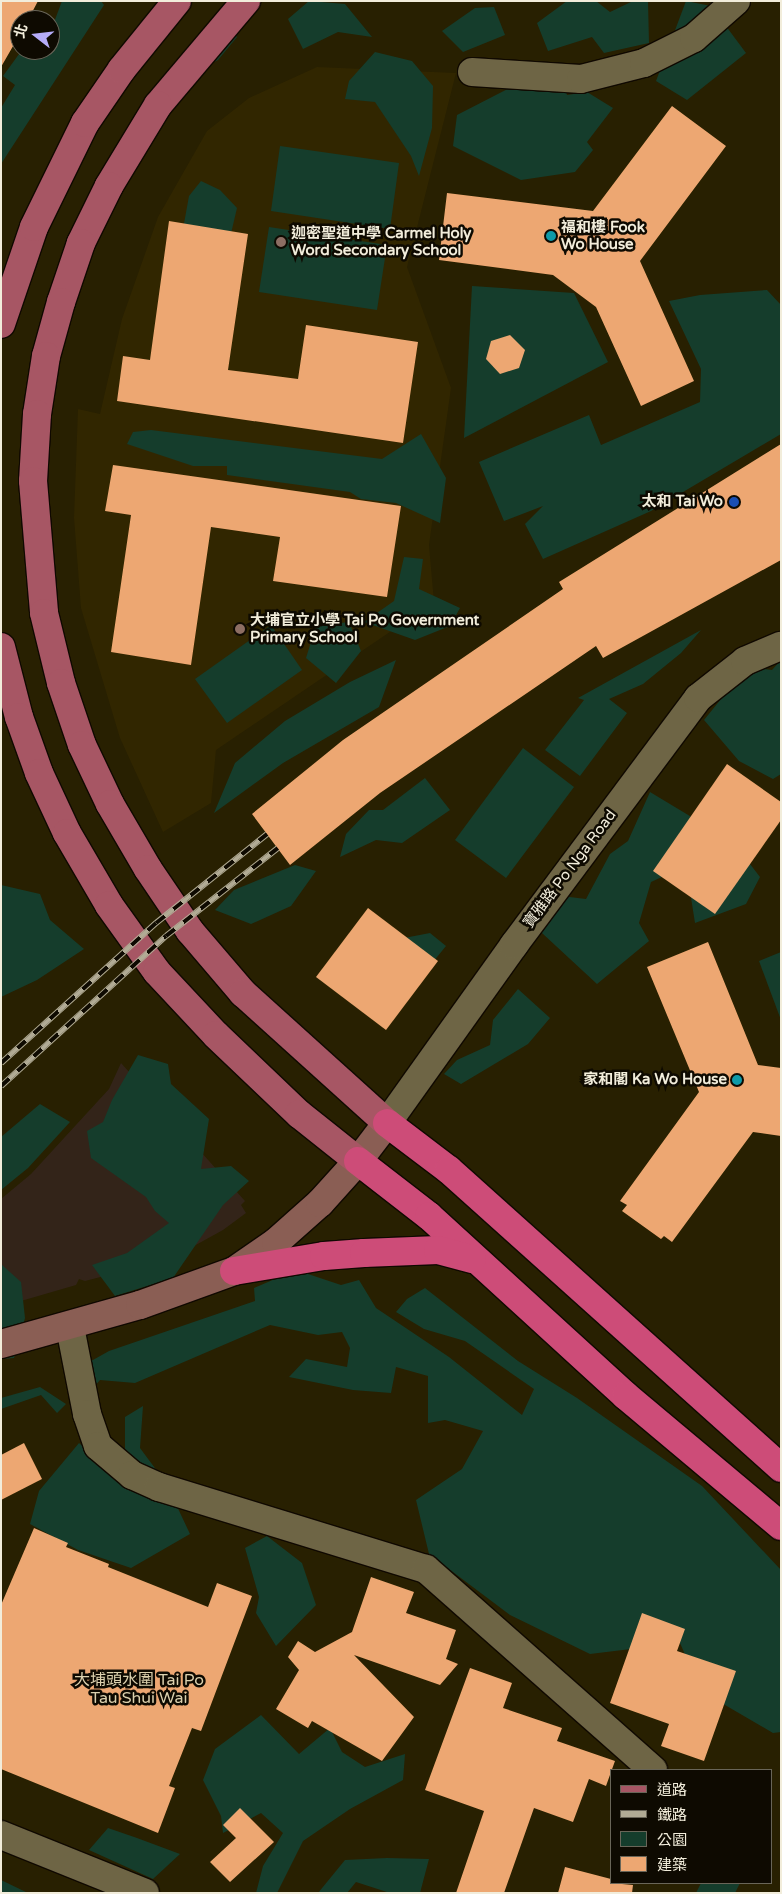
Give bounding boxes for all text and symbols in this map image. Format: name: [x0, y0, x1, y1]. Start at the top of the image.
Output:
north arrow: [10, 10, 60, 60]
text: 北: [11, 22, 31, 40]
place label: 福和樓 Fook Wo House: [561, 218, 645, 253]
place label: 迦密聖道中學 Carmel Holy Word Secondary School: [291, 224, 471, 259]
marker: 福和樓 Fook Wo House: [545, 230, 557, 242]
marker: 迦密聖道中學 Carmel Holy Word Secondary School: [275, 236, 287, 248]
place label: 太和 Tai Wo: [641, 493, 723, 511]
marker: 太和 Tai Wo: [727, 495, 741, 509]
place label: 大埔官立小學 Tai Po Government Primary School: [250, 611, 479, 646]
marker: 大埔官立小學 Tai Po Government Primary School: [234, 623, 246, 635]
street label: 寶雅路 Po Nga Road: [520, 806, 620, 932]
place label: 家和閣 Ka Wo House: [583, 1071, 727, 1089]
marker: 家和閣 Ka Wo House: [731, 1074, 743, 1086]
district label: 大埔頭水圍 Tai Po Tau Shui Wai: [74, 1670, 204, 1708]
legend: [610, 1769, 772, 1884]
text: 道路: [657, 1781, 687, 1799]
text: 鐵路: [657, 1806, 687, 1824]
text: 公園: [657, 1831, 687, 1849]
text: 建築: [657, 1856, 687, 1874]

